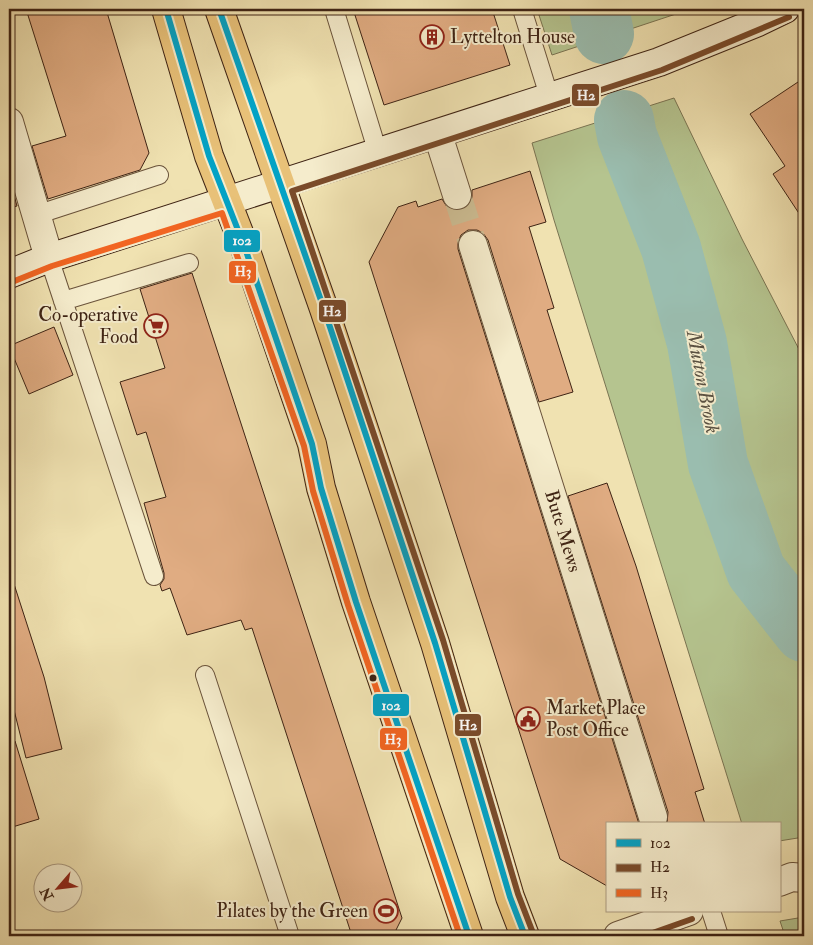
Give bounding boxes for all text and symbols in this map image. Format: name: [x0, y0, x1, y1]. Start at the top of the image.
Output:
building icon: Lyttelton House: [419, 24, 445, 50]
place label: Lyttelton House: [450, 25, 575, 49]
line badge: H2: [571, 83, 600, 107]
text: H2: [577, 87, 595, 104]
line badge: 102: [223, 229, 261, 253]
text: 102: [232, 232, 252, 249]
line badge: H3: [228, 260, 257, 284]
text: H3: [235, 263, 251, 280]
line badge: H2: [318, 299, 347, 323]
place label: Co-operative Food: [38, 303, 139, 349]
text: H2: [323, 303, 341, 320]
supermarket icon: Co-operative Food: [143, 313, 169, 339]
water label: Mutton Brook: [681, 327, 725, 436]
street label: Bute Mews: [539, 487, 587, 575]
unlabelled marker: [368, 673, 378, 683]
line badge: 102: [372, 693, 410, 717]
place label: Market Place Post Office: [546, 696, 645, 742]
text: 102: [381, 697, 401, 714]
public building icon: Market Place Post Office: [515, 706, 541, 732]
line badge: H2: [454, 713, 482, 737]
text: H2: [459, 717, 477, 734]
line badge: H3: [379, 727, 408, 751]
text: H3: [385, 731, 401, 748]
legend: [606, 822, 780, 912]
text: 102: [650, 834, 671, 853]
text: H2: [650, 858, 670, 877]
north arrow: [32, 862, 82, 912]
text: N: [36, 884, 58, 904]
text: H3: [650, 884, 668, 903]
sports icon: Pilates by the Green: [373, 898, 399, 924]
place label: Pilates by the Green: [216, 899, 368, 923]

